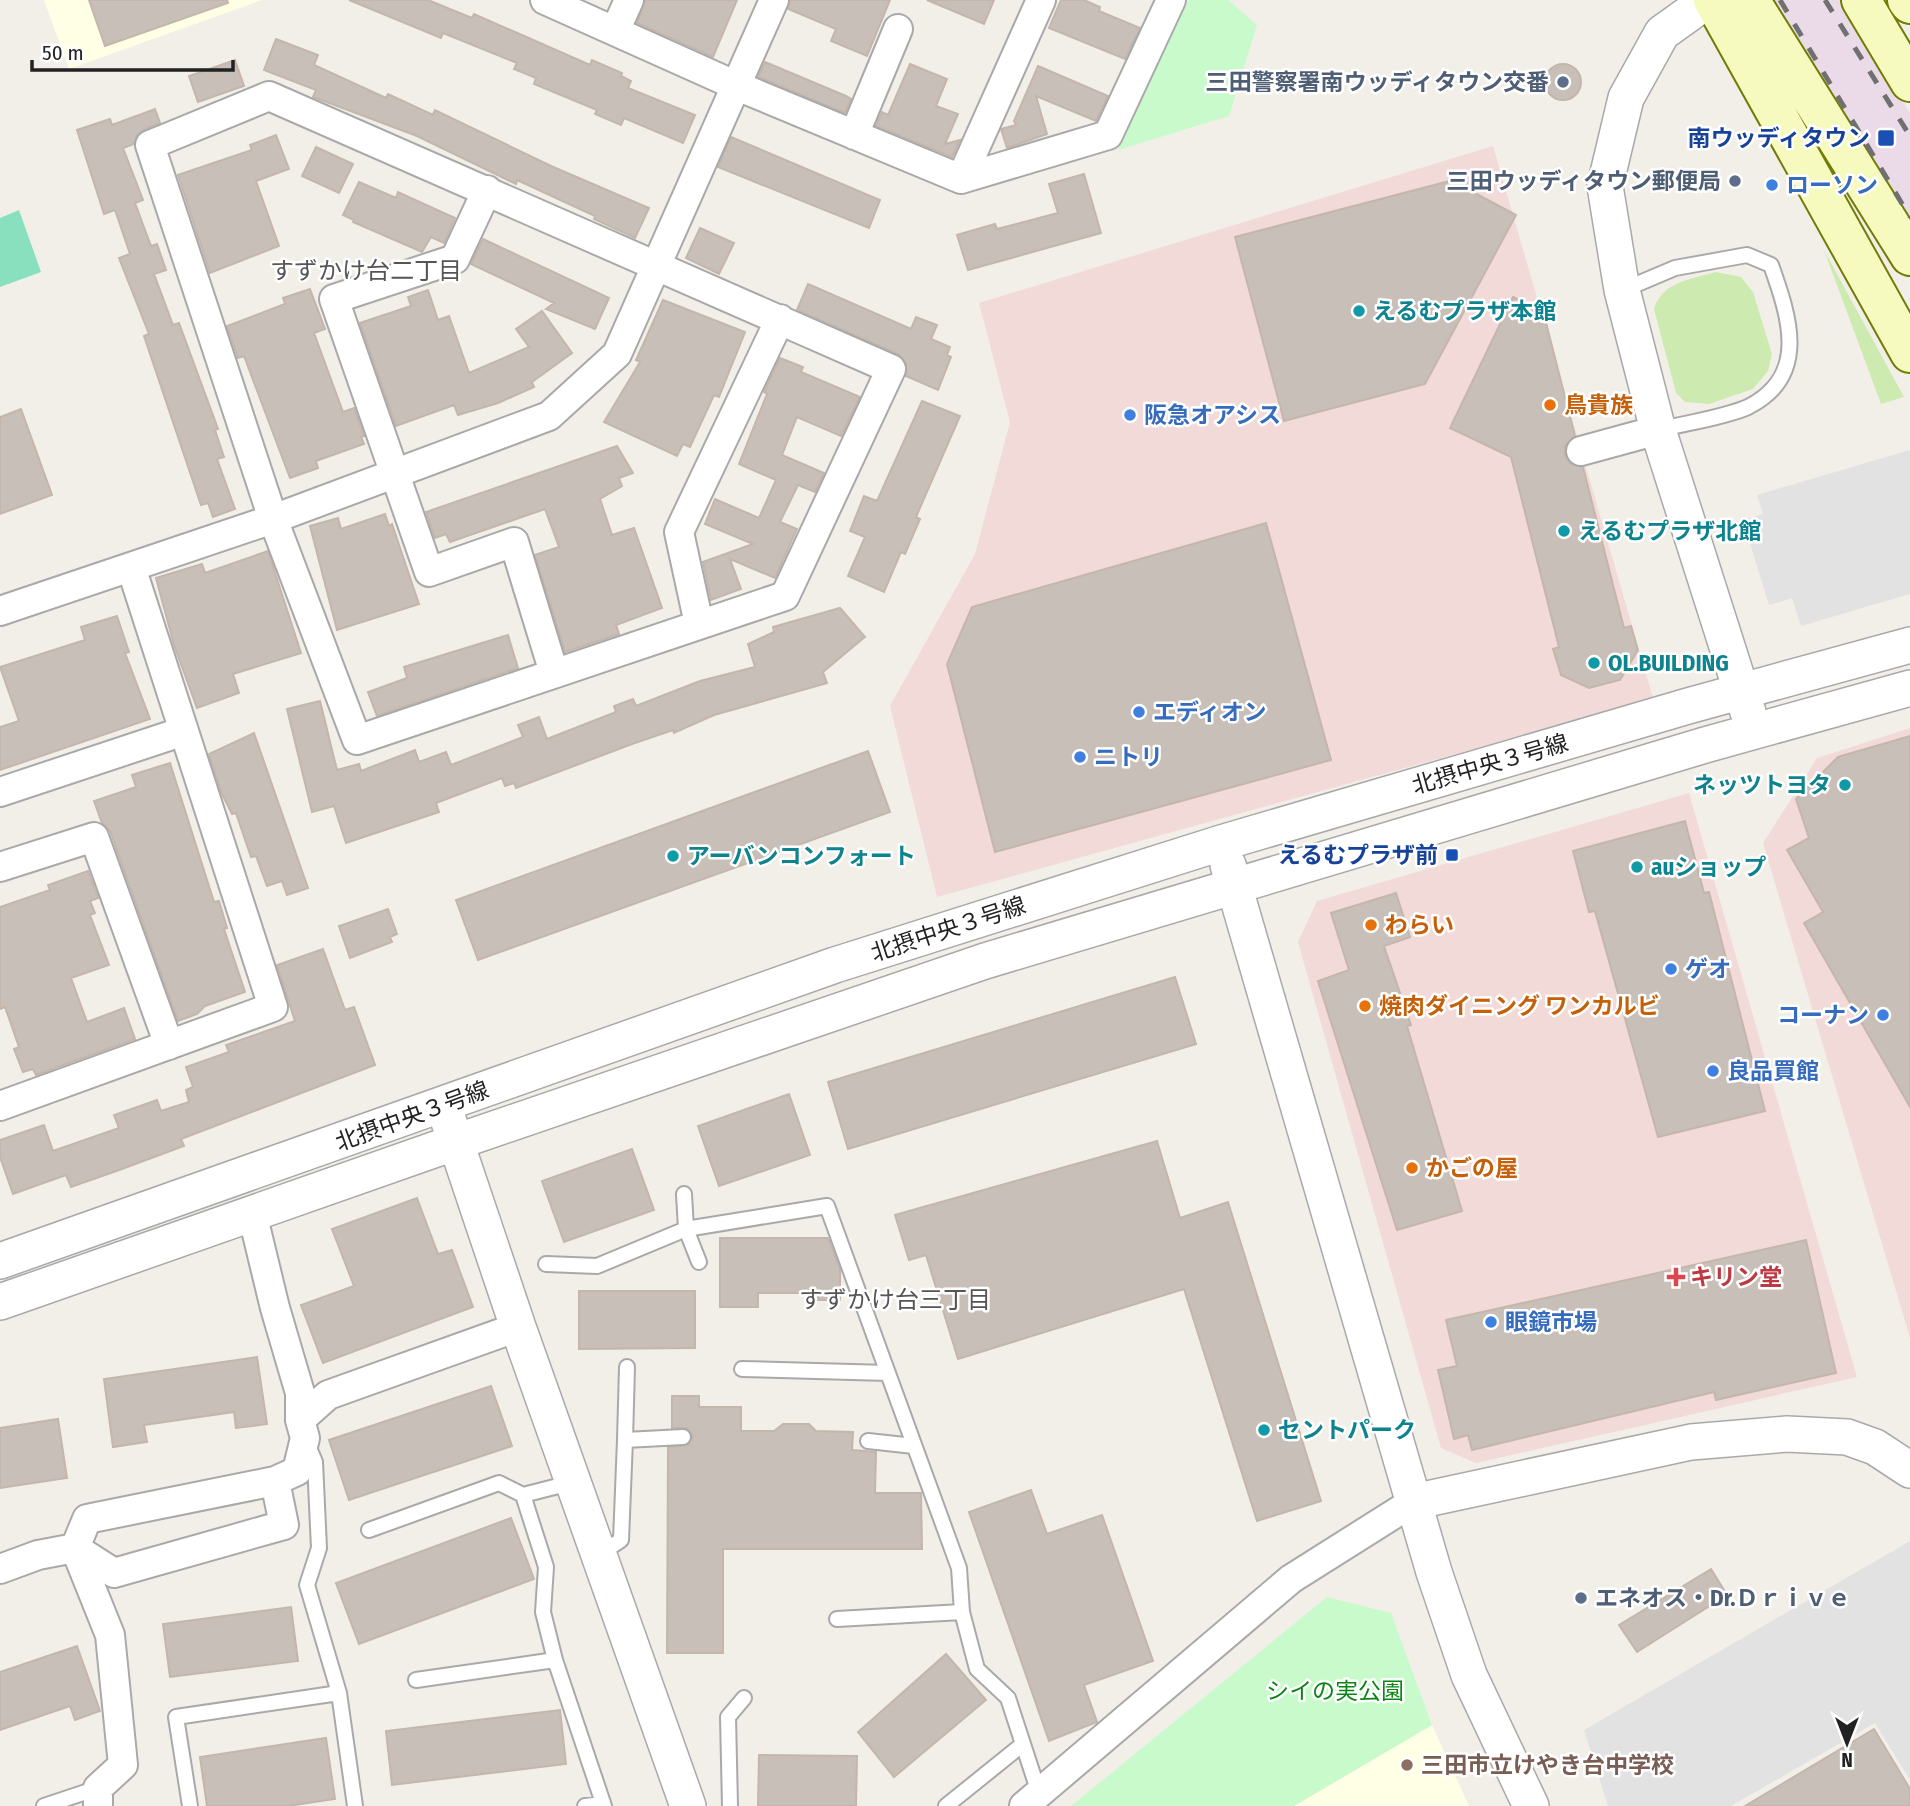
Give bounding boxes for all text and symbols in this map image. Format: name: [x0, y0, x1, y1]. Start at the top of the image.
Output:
scale bar: [32, 28, 233, 72]
text: 50 m: [42, 40, 84, 66]
place label: 三田警察署南ウッディタウン交番: [1206, 68, 1549, 96]
marker: 三田警察署南ウッディタウン交番: [1555, 74, 1571, 90]
place label: 南ウッディタウン: [1688, 124, 1870, 152]
marker: 南ウッディタウン: [1876, 128, 1896, 148]
place label: 三田ウッディタウン郵便局: [1447, 167, 1721, 195]
place label: ローソン: [1786, 171, 1878, 199]
marker: 三田ウッディタウン郵便局: [1727, 173, 1743, 189]
marker: ローソン: [1764, 177, 1780, 193]
district label: すずかけ台二丁目: [270, 257, 462, 285]
place label: えるむプラザ本館: [1373, 297, 1556, 325]
marker: えるむプラザ本館: [1351, 303, 1367, 319]
place label: 鳥貴族: [1564, 391, 1633, 419]
marker: 鳥貴族: [1542, 397, 1558, 413]
place label: 阪急オアシス: [1144, 401, 1281, 429]
marker: 阪急オアシス: [1122, 407, 1138, 423]
place label: えるむプラザ北館: [1578, 517, 1761, 545]
marker: えるむプラザ北館: [1556, 523, 1572, 539]
place label: OL.BUILDING: [1608, 649, 1729, 677]
marker: OL.BUILDING: [1586, 655, 1602, 671]
place label: エディオン: [1153, 698, 1266, 726]
marker: エディオン: [1131, 704, 1147, 720]
street label: 北摂中央３号線: [1409, 728, 1571, 800]
place label: ニトリ: [1094, 743, 1163, 771]
marker: ニトリ: [1072, 749, 1088, 765]
place label: ネッツトヨタ: [1693, 771, 1831, 799]
marker: ネッツトヨタ: [1837, 777, 1853, 793]
place label: えるむプラザ前: [1278, 841, 1438, 869]
place label: アーバンコンフォート: [687, 842, 916, 870]
marker: えるむプラザ前: [1444, 847, 1460, 863]
marker: アーバンコンフォート: [665, 848, 681, 864]
place label: auショップ: [1651, 853, 1766, 881]
marker: auショップ: [1629, 859, 1645, 875]
street label: 北摂中央３号線: [867, 891, 1029, 967]
place label: わらい: [1385, 911, 1454, 939]
marker: わらい: [1363, 917, 1379, 933]
place label: ゲオ: [1685, 955, 1731, 983]
marker: ゲオ: [1663, 961, 1679, 977]
place label: 焼肉ダイニング ワンカルビ: [1379, 992, 1660, 1020]
marker: 焼肉ダイニング ワンカルビ: [1357, 998, 1373, 1014]
place label: コーナン: [1777, 1001, 1869, 1029]
marker: コーナン: [1875, 1007, 1891, 1023]
place label: 良品買館: [1727, 1057, 1819, 1085]
marker: 良品買館: [1705, 1063, 1721, 1079]
street label: 北摂中央３号線: [332, 1075, 492, 1157]
place label: かごの屋: [1426, 1154, 1518, 1182]
marker: かごの屋: [1404, 1160, 1420, 1176]
place label: キリン堂: [1690, 1263, 1782, 1291]
marker: キリン堂: [1668, 1269, 1684, 1285]
district label: すずかけ台三丁目: [799, 1286, 991, 1314]
place label: 眼鏡市場: [1505, 1308, 1597, 1336]
marker: 眼鏡市場: [1483, 1314, 1499, 1330]
place label: セントパーク: [1278, 1416, 1416, 1444]
marker: セントパーク: [1256, 1422, 1272, 1438]
place label: エネオス・Dr.Ｄｒｉｖｅ: [1595, 1584, 1851, 1612]
marker: エネオス・Dr.Ｄｒｉｖｅ: [1573, 1590, 1589, 1606]
park label: シイの実公園: [1266, 1677, 1404, 1705]
north arrow: [1812, 1708, 1882, 1778]
text: N: [1841, 1748, 1853, 1771]
place label: 三田市立けやき台中学校: [1421, 1751, 1674, 1779]
marker: 三田市立けやき台中学校: [1399, 1757, 1415, 1773]

